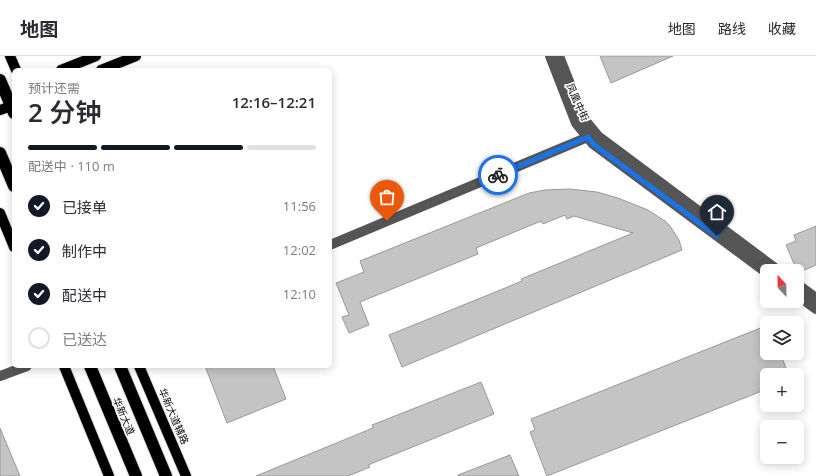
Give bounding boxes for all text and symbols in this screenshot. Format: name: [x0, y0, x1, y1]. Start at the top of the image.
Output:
text: 地图: [20, 16, 58, 42]
text: 地图: [668, 19, 696, 38]
text: 路线: [718, 19, 746, 38]
text: 收藏: [768, 19, 796, 38]
text: 预计还需: [28, 79, 80, 97]
street label: 凤凰中街: [563, 81, 593, 123]
text: 12:16–12:21: [232, 92, 316, 112]
text: 2 分钟: [28, 94, 102, 130]
courier: [478, 155, 518, 195]
text: 配送中 · 110 m: [28, 157, 115, 175]
icon: bike: [487, 164, 509, 186]
pin: [370, 180, 404, 221]
icon: bag: [376, 186, 398, 208]
icon: check: [28, 195, 50, 217]
pin: [700, 195, 734, 236]
text: 已接单: [62, 197, 107, 217]
text: 11:56: [283, 197, 316, 215]
icon: home: [706, 201, 728, 223]
icon: check: [28, 239, 50, 261]
text: 制作中: [62, 241, 107, 261]
text: 12:02: [283, 241, 316, 259]
north arrow: [760, 264, 804, 308]
map controls: [760, 264, 804, 464]
icon: check: [28, 283, 50, 305]
text: 配送中: [62, 285, 107, 305]
text: 12:10: [283, 285, 316, 303]
button: layers: [760, 316, 804, 360]
text: 已送达: [62, 329, 107, 349]
button: +: [760, 368, 804, 412]
street label: 华新大道辅路: [156, 386, 192, 446]
street label: 华新大道: [110, 395, 138, 437]
button: −: [760, 420, 804, 464]

